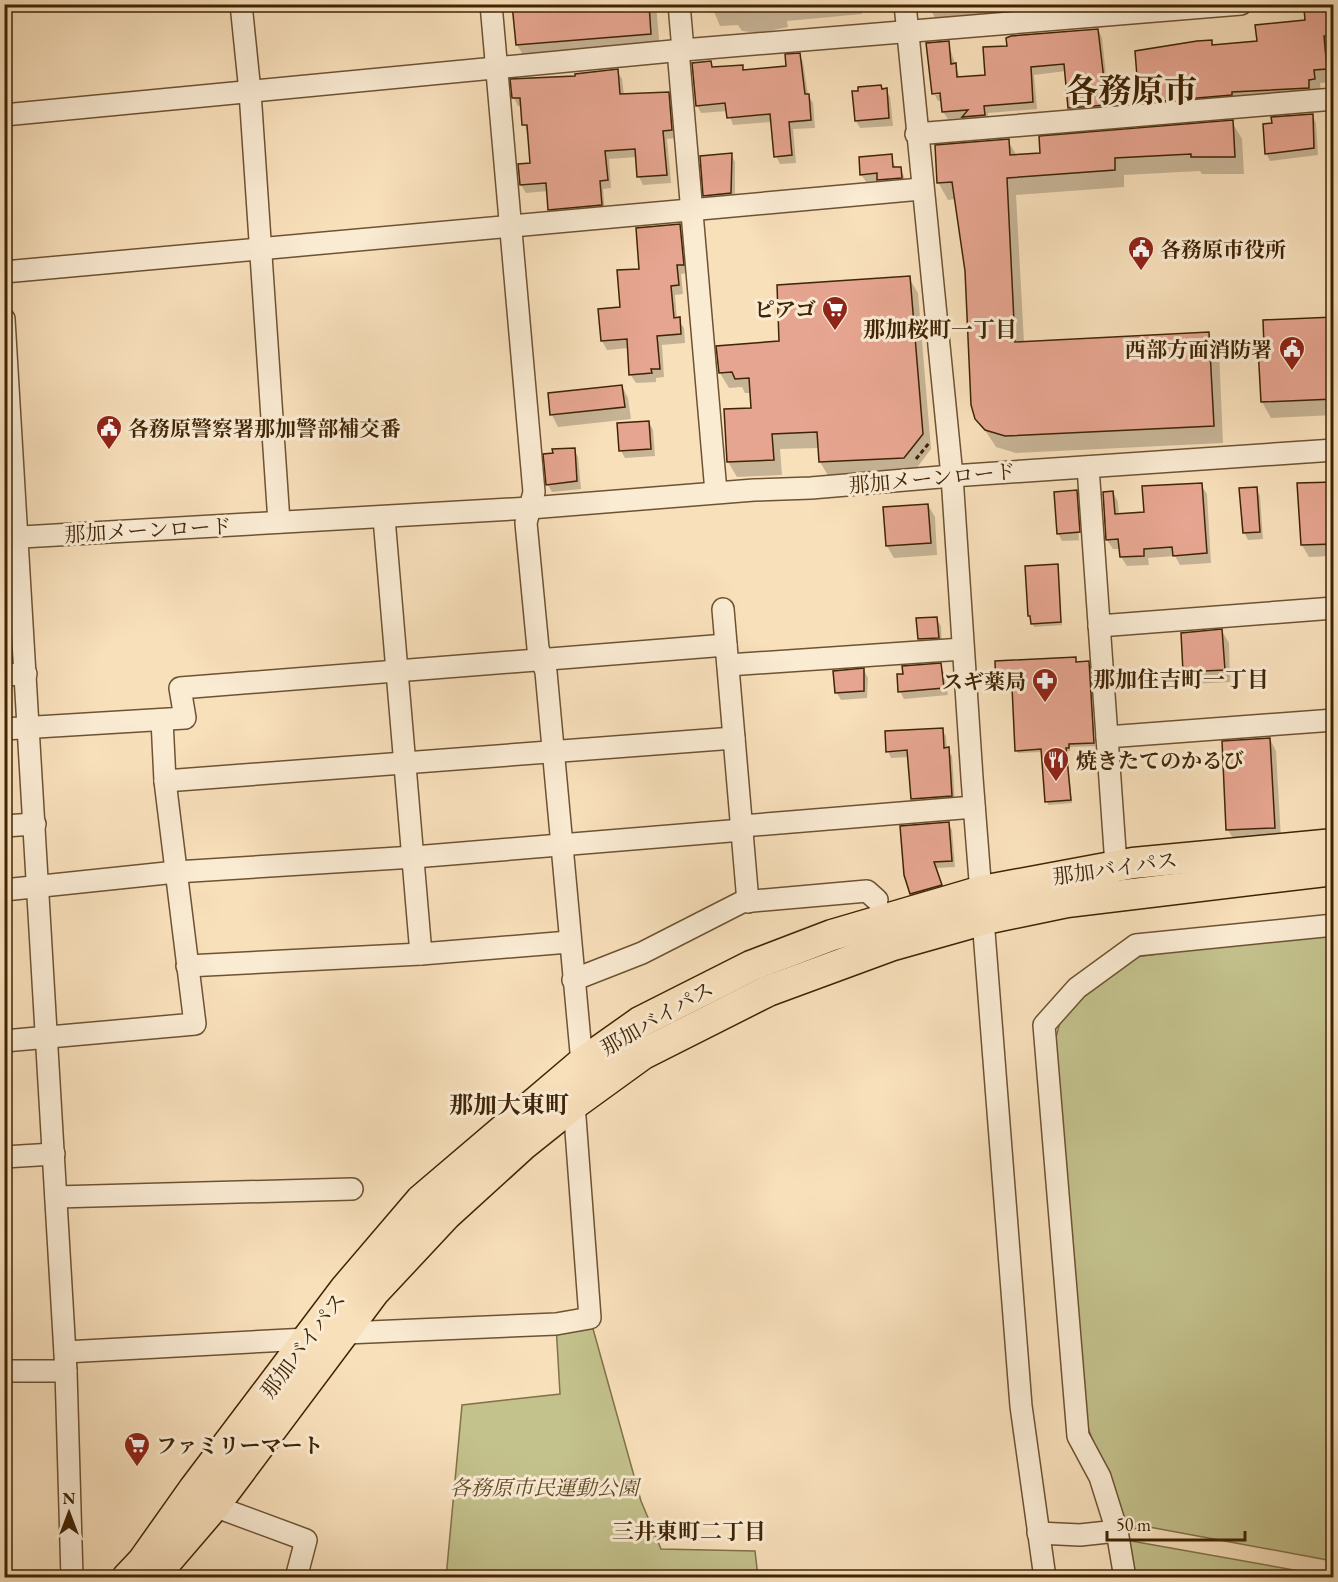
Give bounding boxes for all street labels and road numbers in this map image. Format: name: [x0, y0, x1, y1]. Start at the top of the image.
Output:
street label: 那加メーンロード: [847, 457, 1017, 499]
street label: 那加メーンロード: [64, 512, 232, 548]
street label: 那加バイパス: [1051, 846, 1179, 890]
street label: 那加バイパス: [596, 975, 718, 1061]
street label: 那加バイパス: [254, 1287, 352, 1403]

